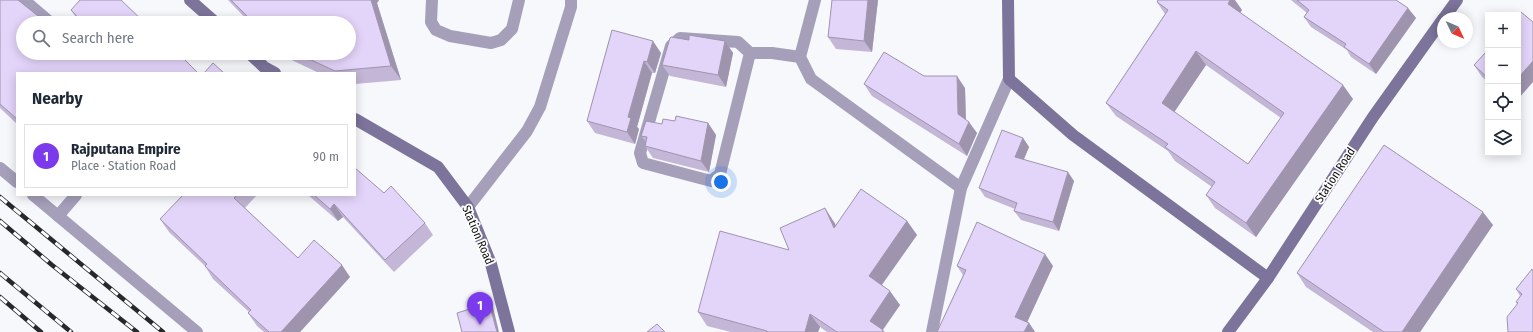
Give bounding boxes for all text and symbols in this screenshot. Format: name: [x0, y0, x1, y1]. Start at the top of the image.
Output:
north arrow: [1437, 12, 1473, 48]
map controls: [1485, 12, 1521, 156]
button: +: [1485, 12, 1521, 48]
search box: [16, 16, 356, 60]
icon: search: [30, 27, 52, 49]
text: Search here: [62, 29, 134, 47]
button: −: [1485, 48, 1521, 84]
button: locate: [1485, 84, 1521, 120]
text: Nearby: [32, 88, 83, 109]
button: layers: [1485, 120, 1521, 156]
text: Rajputana Empire: [71, 140, 181, 158]
street label: Station Road: [1312, 145, 1358, 205]
text: 1: [43, 149, 49, 164]
text: 90 m: [313, 149, 339, 164]
text: Place · Station Road: [71, 158, 176, 173]
your location: [711, 172, 731, 192]
street label: Station Road: [459, 203, 497, 267]
pin: 1: [467, 292, 493, 325]

